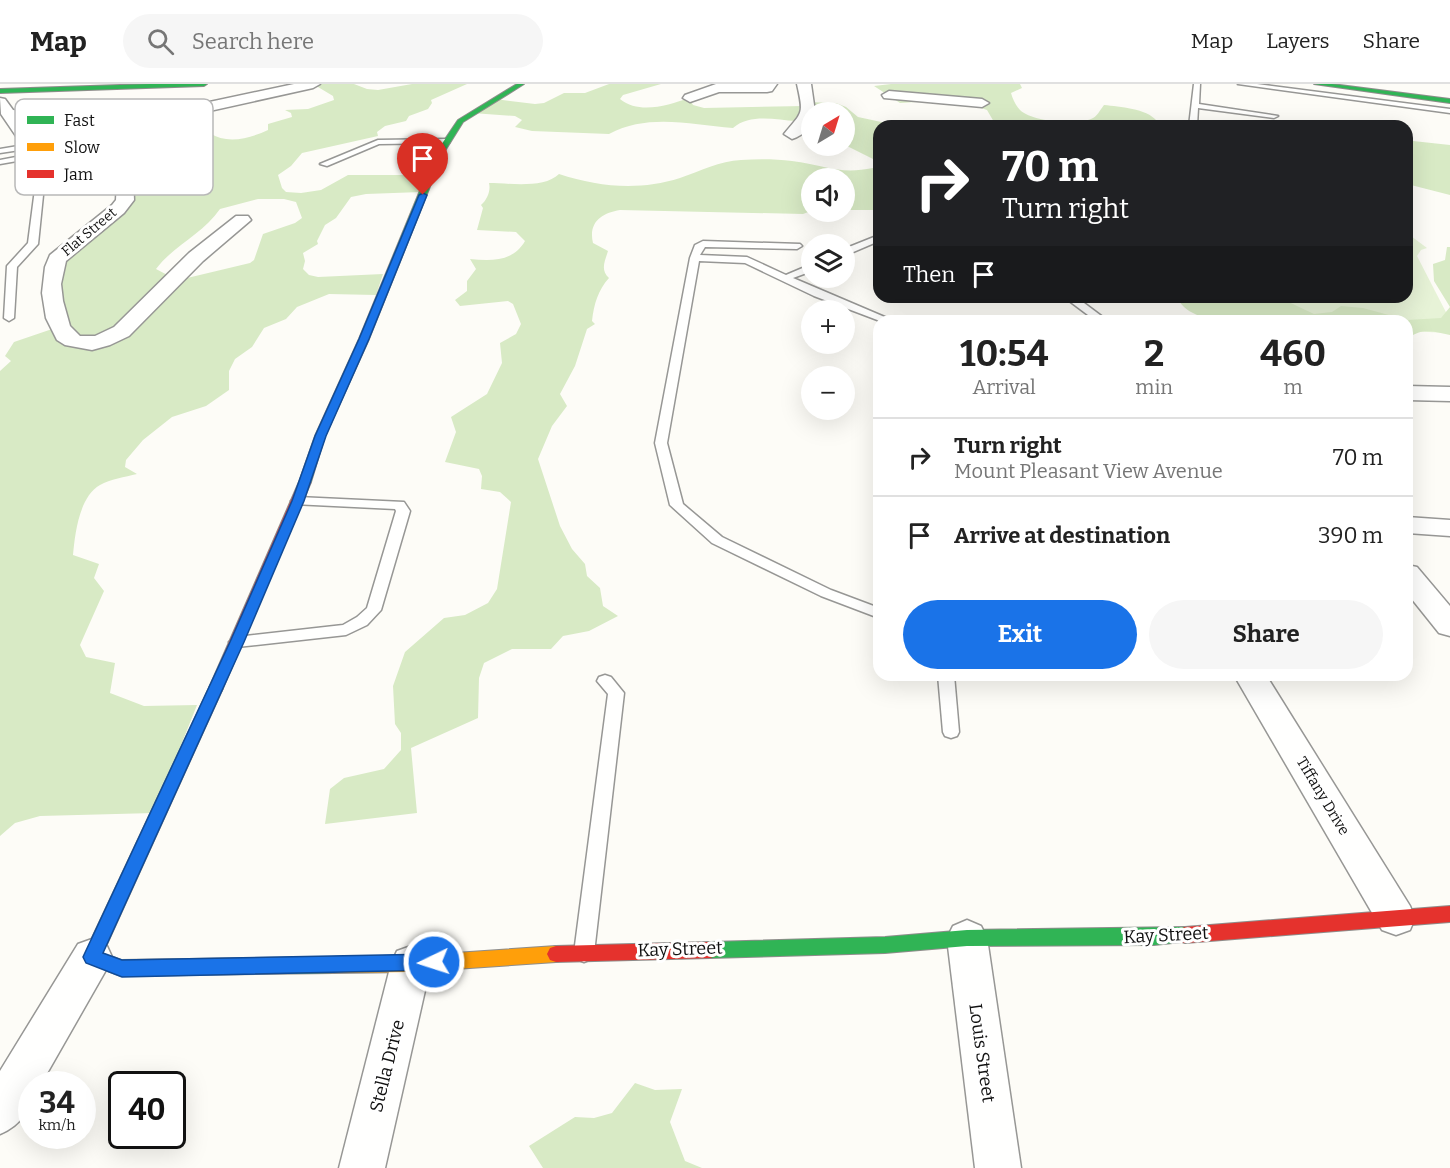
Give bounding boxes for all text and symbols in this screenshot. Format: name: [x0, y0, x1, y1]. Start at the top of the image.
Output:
search box: [123, 14, 543, 68]
text: Map: [30, 25, 87, 58]
icon: search: [144, 25, 177, 58]
text: Search here: [192, 28, 314, 55]
text: Map: [1191, 28, 1233, 54]
text: Layers: [1266, 28, 1330, 54]
text: Share: [1363, 28, 1420, 54]
legend: [15, 99, 213, 195]
north arrow: [801, 102, 855, 156]
map controls: [801, 102, 855, 420]
text: Fast: [64, 111, 95, 130]
pin: [397, 133, 448, 195]
text: Slow: [64, 138, 100, 157]
icon: arrive: [406, 142, 439, 175]
text: 70 m: [1002, 142, 1098, 192]
icon: right: [903, 144, 981, 222]
text: Jam: [63, 165, 93, 184]
button: sound: [801, 168, 855, 222]
text: Turn right: [1002, 193, 1129, 225]
street label: Flat Street: [58, 204, 120, 260]
button: layers: [801, 234, 855, 288]
icon: arrive: [967, 258, 1000, 291]
text: Then: [903, 261, 955, 288]
button: +: [801, 300, 855, 354]
text: 10:54: [960, 332, 1048, 376]
text: 2: [1144, 332, 1164, 376]
text: 460: [1260, 332, 1326, 376]
button: −: [801, 366, 855, 420]
text: Arrival: [972, 375, 1036, 399]
text: min: [1135, 375, 1173, 399]
text: m: [1283, 375, 1303, 399]
text: Turn right: [954, 432, 1062, 459]
icon: right: [903, 441, 936, 474]
text: 70 m: [1333, 444, 1383, 471]
text: Mount Pleasant View Avenue: [954, 459, 1223, 483]
icon: arrive: [903, 519, 936, 552]
text: Arrive at destination: [954, 522, 1170, 549]
text: 390 m: [1318, 522, 1383, 549]
button: Exit: [903, 600, 1137, 669]
button: Share: [1149, 600, 1383, 669]
street label: Tiffany Drive: [1293, 754, 1353, 838]
street label: Kay Street: [1123, 922, 1210, 948]
position arrow: [402, 930, 466, 994]
street label: Kay Street: [637, 937, 723, 961]
street label: Louis Street: [964, 1002, 1000, 1104]
street label: Stella Drive: [365, 1017, 409, 1115]
speed limit sign: 40: [108, 1071, 186, 1149]
text: 34: [39, 1085, 75, 1121]
text: km/h: [38, 1116, 76, 1134]

